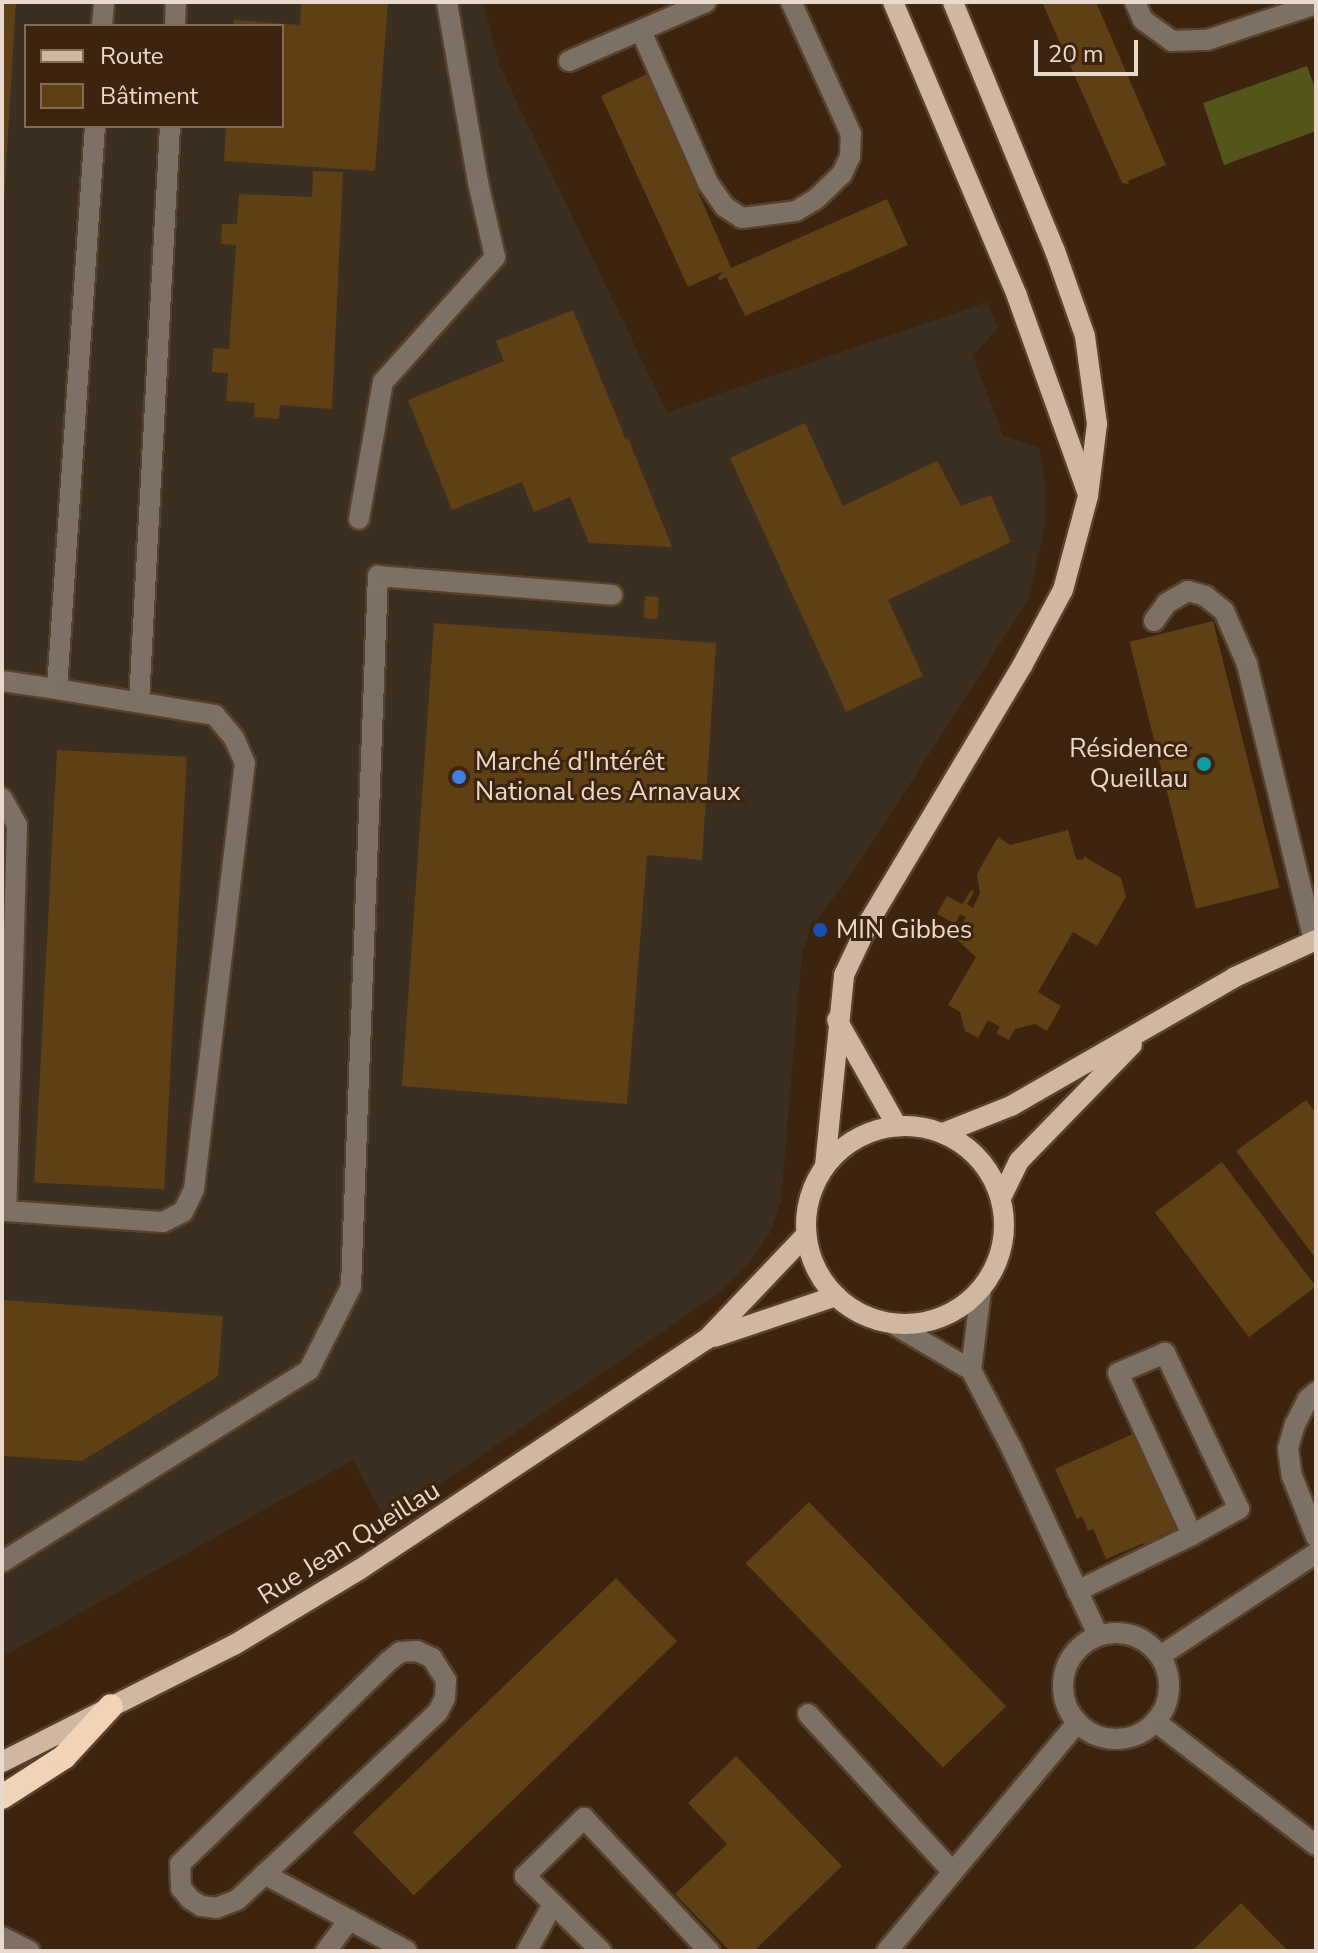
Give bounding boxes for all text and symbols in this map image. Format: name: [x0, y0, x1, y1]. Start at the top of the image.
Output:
legend: [24, 24, 284, 128]
scale bar: [1038, 24, 1142, 74]
text: 20 m: [1048, 38, 1104, 70]
text: Route: [100, 40, 164, 72]
text: Bâtiment: [100, 80, 198, 112]
place label: Résidence Queillau: [1069, 733, 1188, 794]
place label: Marché d'Intérêt National des Arnavaux: [475, 746, 741, 808]
marker: Résidence Queillau: [1195, 755, 1213, 773]
marker: Marché d'Intérêt National des Arnavaux: [450, 768, 468, 786]
place label: MIN Gibbes: [836, 914, 972, 946]
marker: MIN Gibbes: [811, 921, 829, 939]
street label: Rue Jean Queillau: [252, 1475, 446, 1611]

